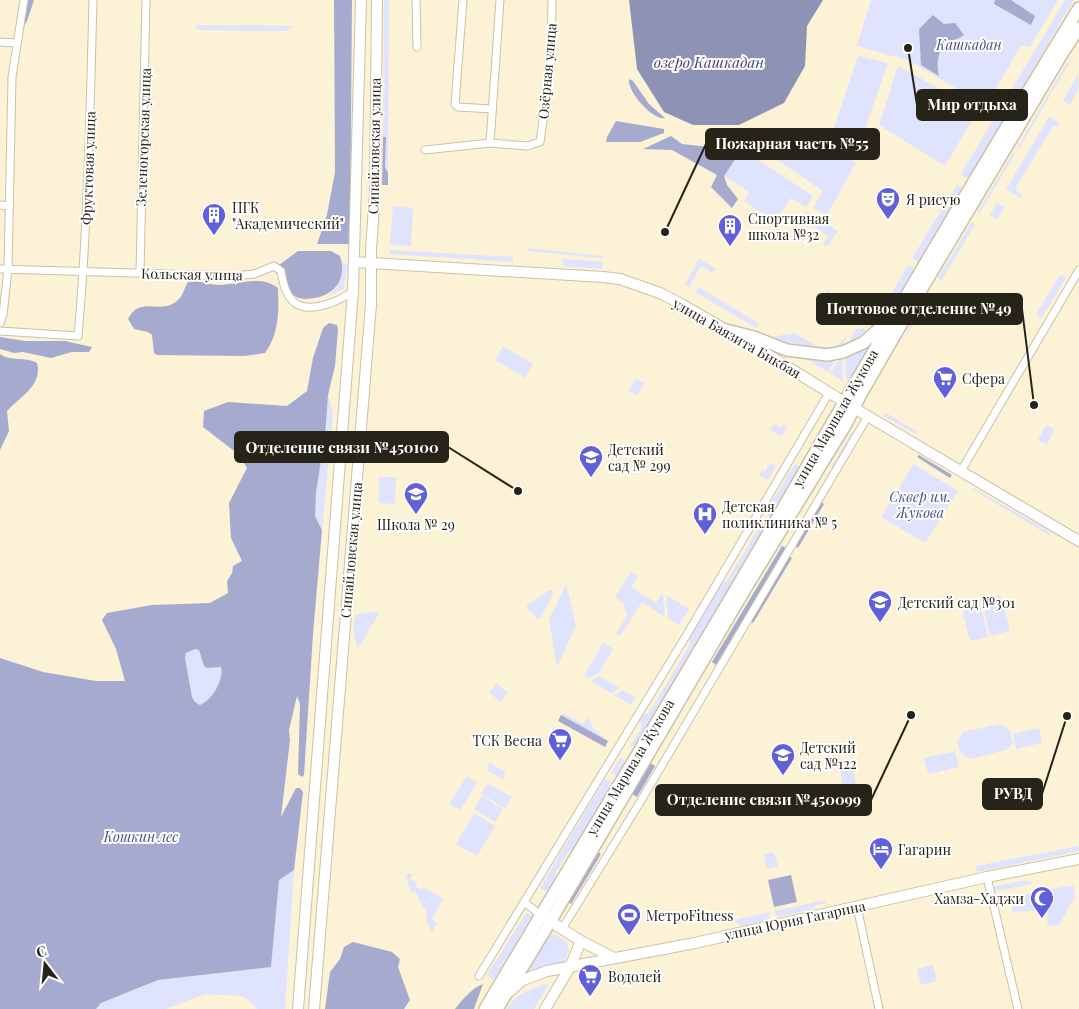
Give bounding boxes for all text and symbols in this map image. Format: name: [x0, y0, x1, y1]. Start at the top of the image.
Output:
street label: Озёрная улица: [533, 22, 561, 120]
park label: Кашкадан: [935, 35, 1002, 54]
water label: озеро Кашкадан: [654, 52, 764, 72]
street label: Зеленогорская улица: [131, 67, 155, 207]
street label: Сипайловская улица: [363, 78, 385, 214]
callout: Мир отдыха: [917, 90, 1027, 120]
text: Мир отдыха: [927, 94, 1017, 114]
street label: Фруктовая улица: [77, 111, 99, 225]
callout: Пожарная часть №55: [706, 129, 879, 159]
text: Пожарная часть №55: [715, 133, 869, 153]
theatre icon: Я рисую: [875, 186, 901, 220]
place label: Я рисую: [905, 190, 960, 209]
place label: ПГК "Академический": [232, 198, 344, 233]
building icon: ПГК "Академический": [201, 202, 227, 236]
place label: Спортивная школа №32: [748, 209, 830, 244]
building icon: Спортивная школа №32: [717, 213, 743, 247]
street label: Кольская улица: [141, 264, 243, 284]
street label: улица Баязита Бикбая: [669, 293, 805, 383]
callout: Почтовое отделение №49: [817, 294, 1022, 324]
text: Почтовое отделение №49: [826, 298, 1012, 318]
street label: улица Маршала Жукова: [787, 346, 882, 491]
supermarket icon: Сфера: [932, 365, 958, 399]
place label: Сфера: [962, 369, 1005, 388]
callout: Отделение связи №450100: [235, 432, 448, 462]
text: Отделение связи №450100: [245, 437, 439, 457]
place label: Детский сад № 299: [608, 440, 671, 475]
school or university icon: Детский сад № 299: [578, 444, 604, 478]
street label: Сипайловская улица: [336, 481, 366, 619]
school or university icon: Школа № 29: [403, 481, 429, 515]
park label: Сквер им. Жукова: [889, 487, 951, 522]
place label: Детская поликлиника № 5: [722, 497, 837, 532]
hospital icon: Детская поликлиника № 5: [692, 501, 718, 535]
place label: Школа № 29: [377, 515, 455, 534]
school or university icon: Детский сад №301: [867, 589, 893, 623]
place label: Детский сад №301: [898, 593, 1015, 612]
street label: улица Маршала Жукова: [581, 695, 678, 840]
supermarket icon: ТСК Весна: [547, 727, 573, 761]
place label: ТСК Весна: [473, 731, 542, 750]
place label: Детский сад №122: [800, 738, 857, 773]
school or university icon: Детский сад №122: [770, 742, 796, 776]
callout: РУВД: [983, 779, 1042, 809]
text: РУВД: [994, 783, 1033, 803]
callout: Отделение связи №450099: [656, 785, 871, 815]
text: Отделение связи №450099: [667, 789, 861, 809]
park label: Кошкин лес: [103, 827, 178, 846]
hotel icon: Гагарин: [868, 836, 894, 870]
place label: Гагарин: [898, 840, 951, 859]
mosque icon: Хамза-Хаджи: [1029, 885, 1055, 919]
place label: Хамза-Хаджи: [934, 889, 1024, 908]
street label: улица Юрия Гагарина: [722, 896, 867, 944]
sports icon: МетроFitness: [616, 902, 642, 936]
place label: МетроFitness: [646, 906, 734, 925]
north arrow: [20, 939, 70, 989]
text: С: [34, 940, 49, 962]
supermarket icon: Водолей: [577, 963, 603, 997]
place label: Водолей: [608, 967, 662, 986]

